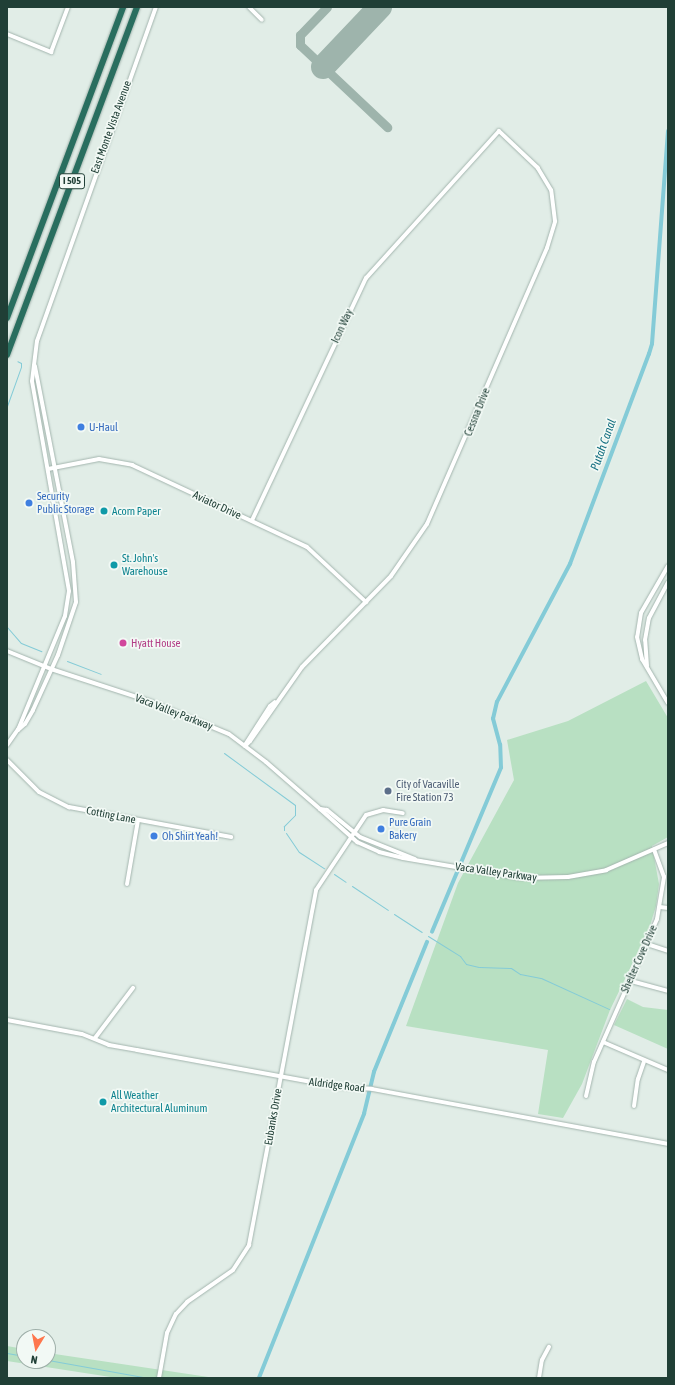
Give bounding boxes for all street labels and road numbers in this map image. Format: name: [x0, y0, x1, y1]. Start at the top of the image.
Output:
street label: East Monte Vista Avenue: [88, 79, 134, 175]
road number: I 505: [58, 173, 86, 189]
street label: Icon Way: [328, 307, 356, 345]
street label: Cessna Drive: [461, 386, 493, 438]
street label: Aviator Drive: [191, 488, 243, 522]
street label: Vaca Valley Parkway: [133, 691, 215, 733]
street label: Cotting Lane: [85, 804, 137, 826]
street label: Vaca Valley Parkway: [454, 860, 538, 884]
street label: Shelter Cove Drive: [618, 923, 660, 995]
street label: Aldridge Road: [308, 1075, 366, 1095]
street label: Eubanks Drive: [262, 1088, 284, 1146]

